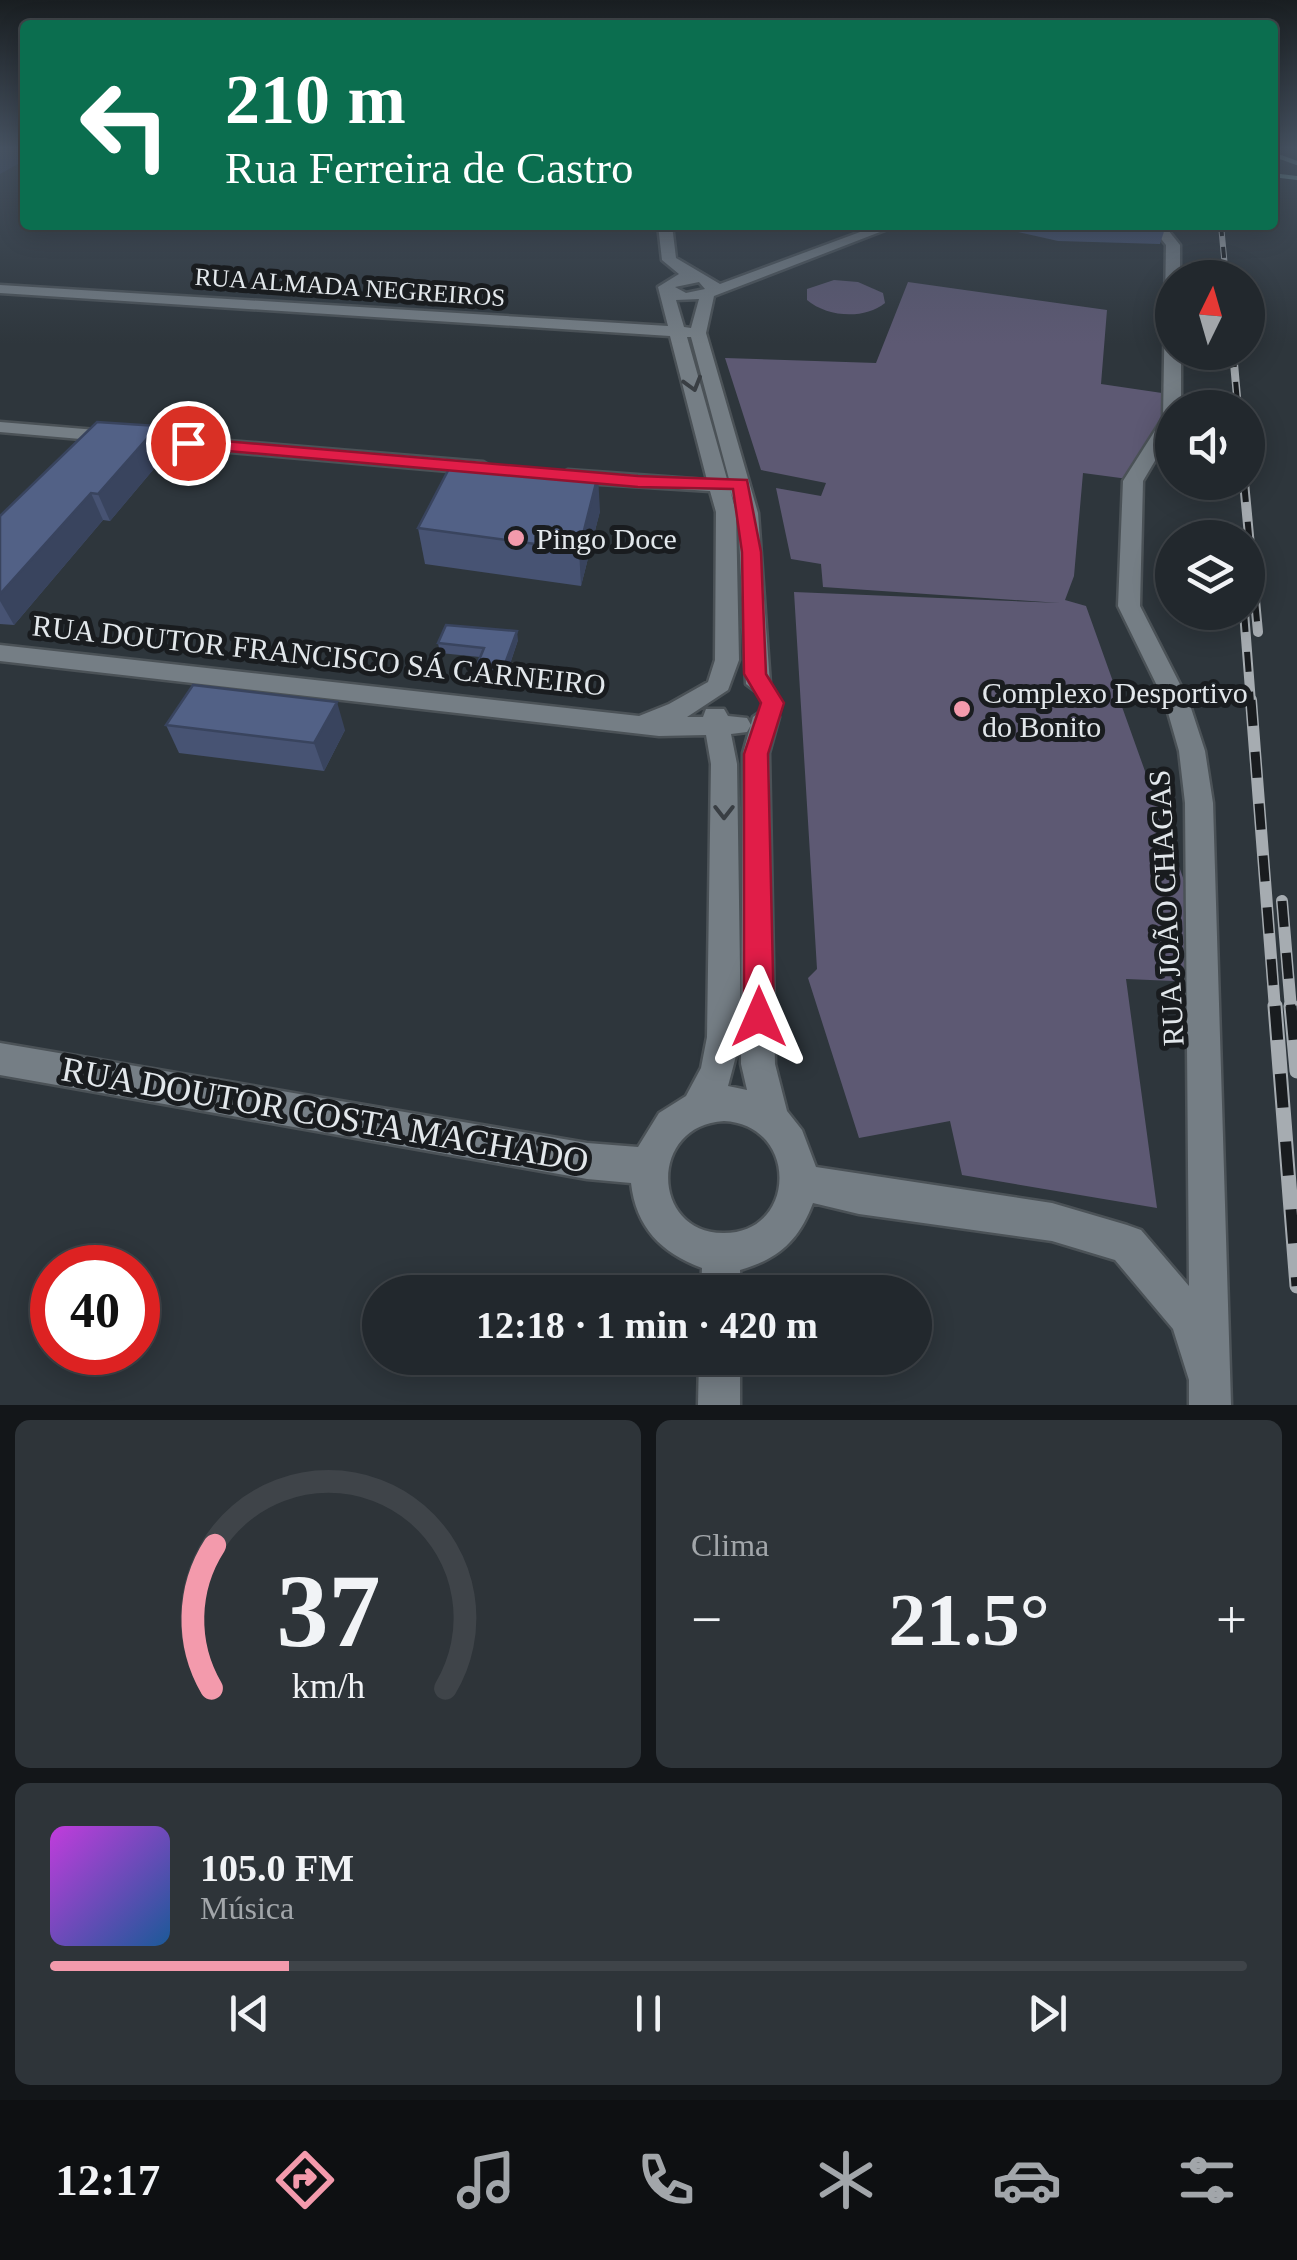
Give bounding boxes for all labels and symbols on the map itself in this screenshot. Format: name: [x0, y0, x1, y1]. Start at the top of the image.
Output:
north arrow: [1155, 260, 1265, 370]
street label: RUA ALMADA NEGREIROS: [194, 263, 506, 311]
one-way arrow: [681, 375, 702, 392]
pin: [146, 401, 231, 486]
place label: Pingo Doce: [536, 522, 677, 555]
marker: Pingo Doce: [505, 527, 527, 549]
street label: RUA DOUTOR FRANCISCO SÁ CARNEIRO: [31, 608, 607, 702]
place label: Complexo Desportivo do Bonito: [982, 676, 1248, 743]
marker: Complexo Desportivo do Bonito: [951, 698, 973, 720]
street label: RUA JOÃO CHAGAS: [1142, 769, 1190, 1047]
one-way arrow: [713, 804, 735, 820]
position arrow: [707, 965, 811, 1069]
street label: RUA DOUTOR COSTA MACHADO: [59, 1049, 591, 1181]
speed limit sign: 40: [30, 1245, 160, 1375]

